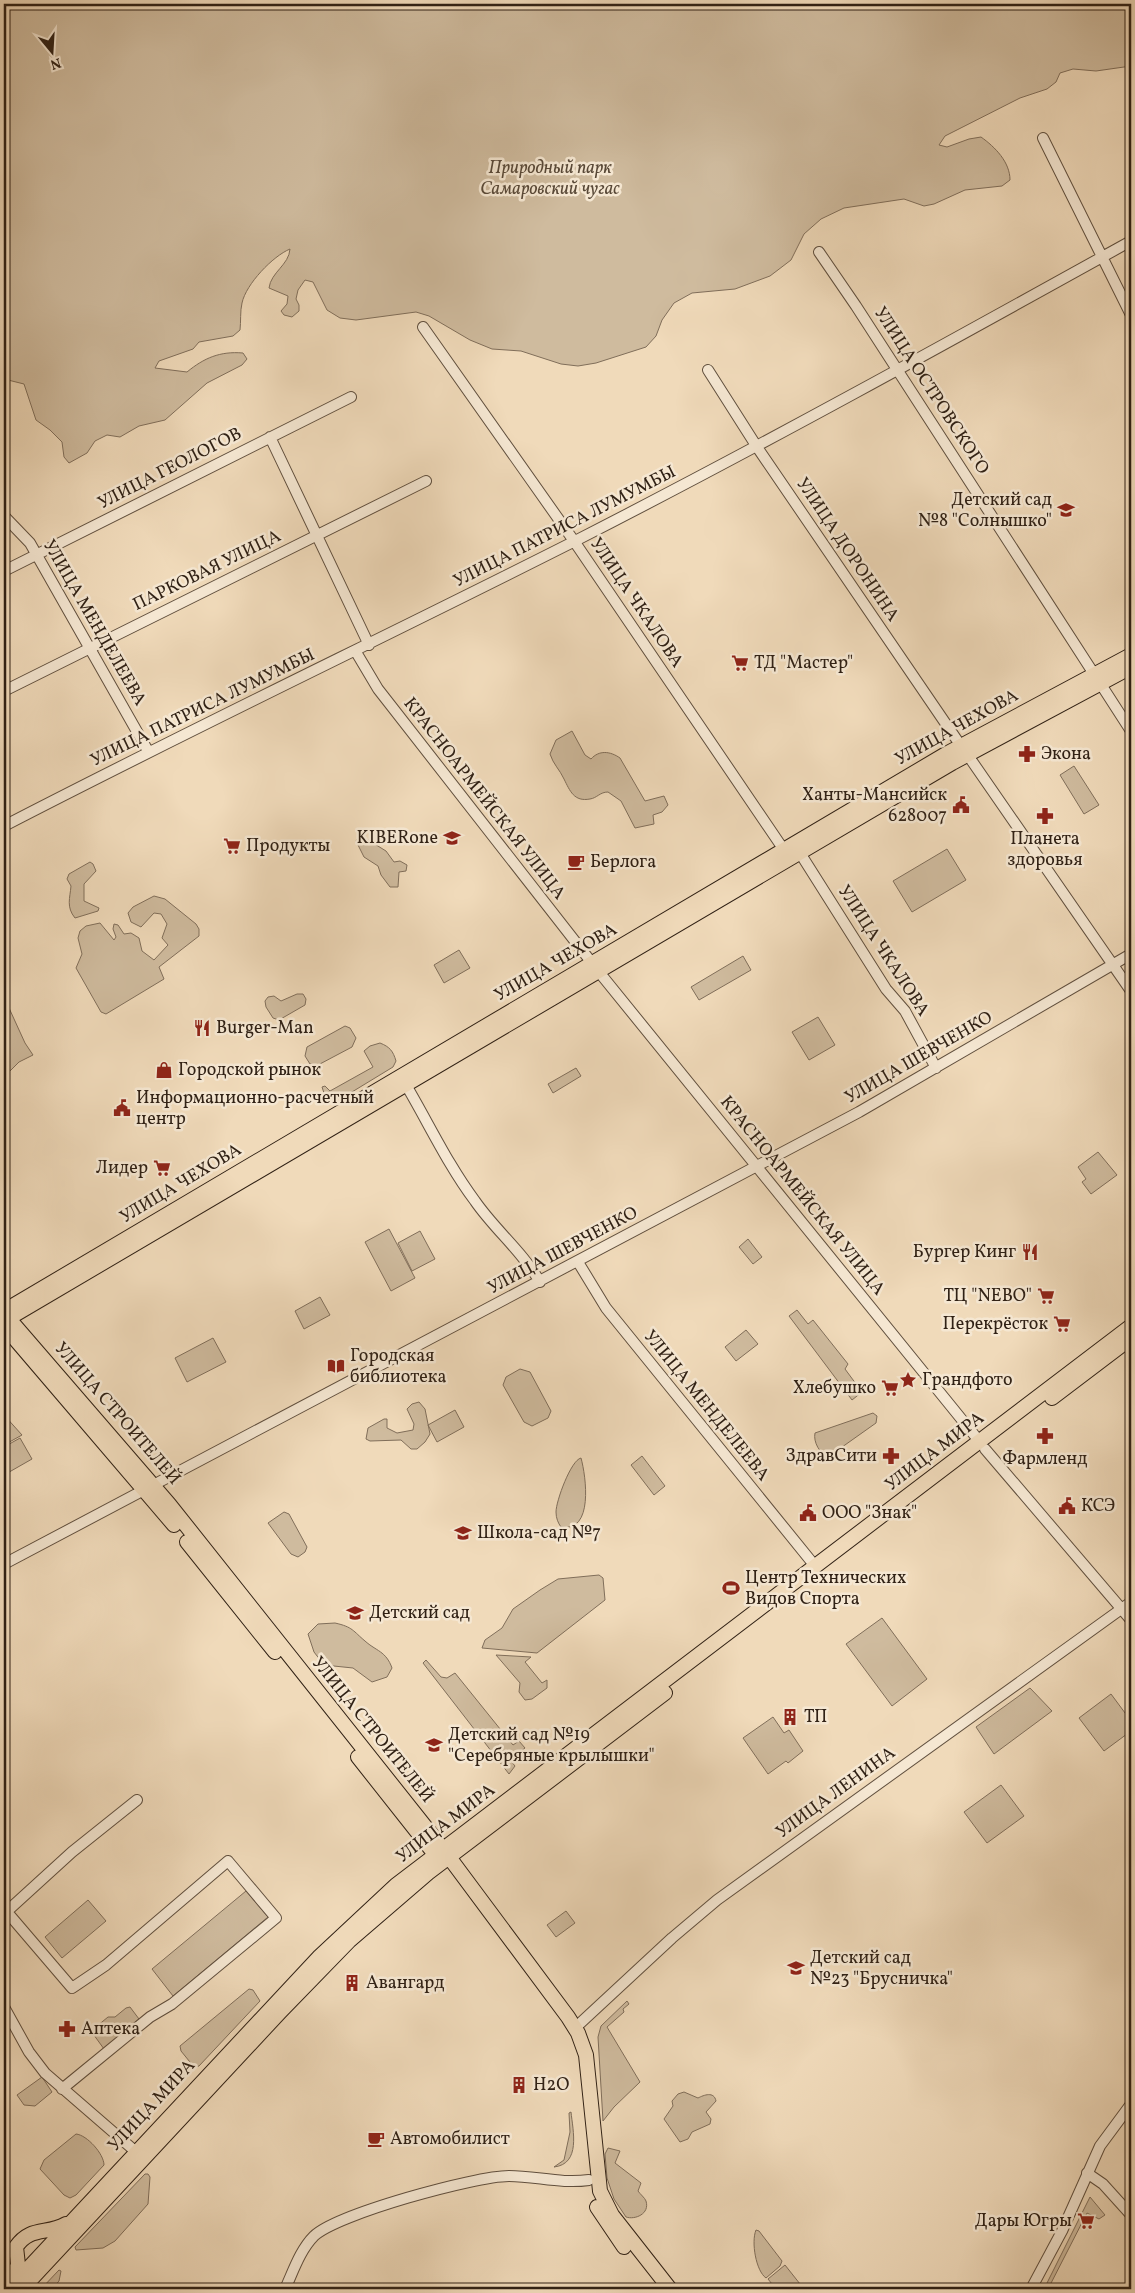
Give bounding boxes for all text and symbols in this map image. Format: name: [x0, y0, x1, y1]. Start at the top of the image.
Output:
north arrow: [28, 28, 78, 78]
text: N: [48, 52, 63, 74]
park label: Природный парк Самаровский чугас: [480, 156, 620, 202]
street label: УЛИЦА ОСТРОВСКОГО: [867, 302, 995, 480]
street label: УЛИЦА ГЕОЛОГОВ: [94, 422, 246, 516]
street label: УЛИЦА ПАТРИСА ЛУМУМБЫ: [449, 460, 681, 594]
street label: УЛИЦА ДОРОНИНА: [789, 473, 905, 627]
place label: Детский сад №8 "Солнышко": [918, 488, 1052, 534]
school or university icon: Детский сад №8 "Солнышко": [1056, 500, 1076, 520]
street label: ПАРКОВАЯ УЛИЦА: [129, 524, 286, 618]
street label: УЛИЦА ЧКАЛОВА: [583, 533, 689, 673]
street label: УЛИЦА МЕНДЕЛЕЕВА: [36, 535, 152, 711]
street label: УЛИЦА ПАТРИСА ЛУМУМБЫ: [87, 643, 319, 773]
place label: ТД "Мастер": [754, 651, 853, 676]
supermarket icon: ТД "Мастер": [730, 653, 750, 673]
street label: УЛИЦА ЧЕХОВА: [891, 684, 1024, 772]
street label: КРАСНОАРМЕЙСКАЯ УЛИЦА: [397, 693, 571, 906]
place label: Экона: [1041, 742, 1091, 767]
pharmacy icon: Экона: [1017, 744, 1037, 764]
place label: Ханты-Мансийск 628007: [802, 783, 947, 829]
public building icon: Ханты-Мансийск 628007: [951, 795, 971, 815]
pharmacy icon: Планета здоровья: [1035, 806, 1055, 826]
place label: KIBERone: [357, 826, 438, 851]
place label: Планета здоровья: [1007, 827, 1083, 873]
school or university icon: KIBERone: [442, 828, 462, 848]
place label: Продукты: [246, 834, 331, 859]
supermarket icon: Продукты: [222, 836, 242, 856]
place label: Берлога: [590, 850, 656, 875]
cafe icon: Берлога: [566, 852, 586, 872]
street label: УЛИЦА ЧКАЛОВА: [831, 880, 935, 1022]
street label: УЛИЦА ЧЕХОВА: [490, 918, 622, 1008]
street label: УЛИЦА ШЕВЧЕНКО: [841, 1005, 997, 1111]
place label: Burger-Man: [216, 1016, 314, 1041]
restaurant icon: Burger-Man: [192, 1018, 212, 1038]
place label: Городской рынок: [178, 1058, 322, 1083]
shop icon: Городской рынок: [154, 1060, 174, 1080]
place label: Информационно-расчетный центр: [136, 1086, 374, 1132]
street label: КРАСНОАРМЕЙСКАЯ УЛИЦА: [713, 1091, 891, 1301]
public building icon: Информационно-расчетный центр: [112, 1098, 132, 1118]
street label: УЛИЦА ЧЕХОВА: [116, 1138, 247, 1230]
place label: Лидер: [96, 1156, 148, 1181]
supermarket icon: Лидер: [152, 1158, 172, 1178]
street label: УЛИЦА ШЕВЧЕНКО: [484, 1201, 642, 1301]
place label: Бургер Кинг: [913, 1240, 1016, 1265]
restaurant icon: Бургер Кинг: [1020, 1242, 1040, 1262]
place label: ТЦ "NEBO": [943, 1284, 1032, 1309]
supermarket icon: ТЦ "NEBO": [1036, 1286, 1056, 1306]
place label: Перекрёсток: [943, 1312, 1048, 1337]
supermarket icon: Перекрёсток: [1052, 1314, 1072, 1334]
street label: УЛИЦА МЕНДЕЛЕЕВА: [637, 1325, 775, 1487]
street label: УЛИЦА СТРОИТЕЛЕЙ: [48, 1337, 186, 1491]
place label: Городская библиотека: [350, 1344, 446, 1390]
library icon: Городская библиотека: [326, 1356, 346, 1376]
place label: Грандфото: [922, 1368, 1013, 1393]
place icon: Грандфото: [898, 1370, 918, 1390]
place label: Хлебушко: [793, 1376, 876, 1401]
supermarket icon: Хлебушко: [880, 1378, 900, 1398]
street label: УЛИЦА МИРА: [880, 1406, 990, 1498]
pharmacy icon: Фармленд: [1035, 1426, 1055, 1446]
place label: ЗдравСити: [786, 1444, 877, 1469]
pharmacy icon: ЗдравСити: [881, 1446, 901, 1466]
place label: Фармленд: [1003, 1447, 1087, 1472]
place label: КСЭ: [1081, 1494, 1115, 1519]
public building icon: КСЭ: [1057, 1496, 1077, 1516]
place label: ООО "Знак": [822, 1501, 917, 1526]
public building icon: ООО "Знак": [798, 1503, 818, 1523]
place label: Школа-сад №7: [477, 1521, 601, 1546]
school or university icon: Школа-сад №7: [453, 1523, 473, 1543]
place label: Центр Технических Видов Спорта: [745, 1566, 906, 1612]
sports icon: Центр Технических Видов Спорта: [721, 1578, 741, 1598]
place label: Детский сад: [369, 1601, 470, 1626]
school or university icon: Детский сад: [345, 1603, 365, 1623]
street label: УЛИЦА СТРОИТЕЛЕЙ: [305, 1651, 439, 1809]
place label: ТП: [804, 1705, 827, 1730]
building icon: ТП: [780, 1707, 800, 1727]
place label: Детский сад №19 "Серебряные крылышки": [448, 1723, 655, 1769]
school or university icon: Детский сад №19 "Серебряные крылышки": [424, 1735, 444, 1755]
street label: УЛИЦА ЛЕНИНА: [771, 1741, 901, 1845]
street label: УЛИЦА МИРА: [391, 1778, 501, 1870]
place label: Детский сад №23 "Брусничка": [810, 1946, 953, 1992]
school or university icon: Детский сад №23 "Брусничка": [786, 1958, 806, 1978]
place label: Авангард: [366, 1971, 445, 1996]
building icon: Авангард: [342, 1973, 362, 1993]
place label: Аптека: [81, 2017, 140, 2042]
pharmacy icon: Аптека: [57, 2019, 77, 2039]
street label: УЛИЦА МИРА: [102, 2054, 202, 2158]
place label: H2O: [533, 2073, 569, 2098]
building icon: H2O: [509, 2075, 529, 2095]
place label: Автомобилист: [390, 2127, 510, 2152]
cafe icon: Автомобилист: [366, 2129, 386, 2149]
place label: Дары Югры: [975, 2209, 1072, 2234]
supermarket icon: Дары Югры: [1076, 2211, 1096, 2231]

